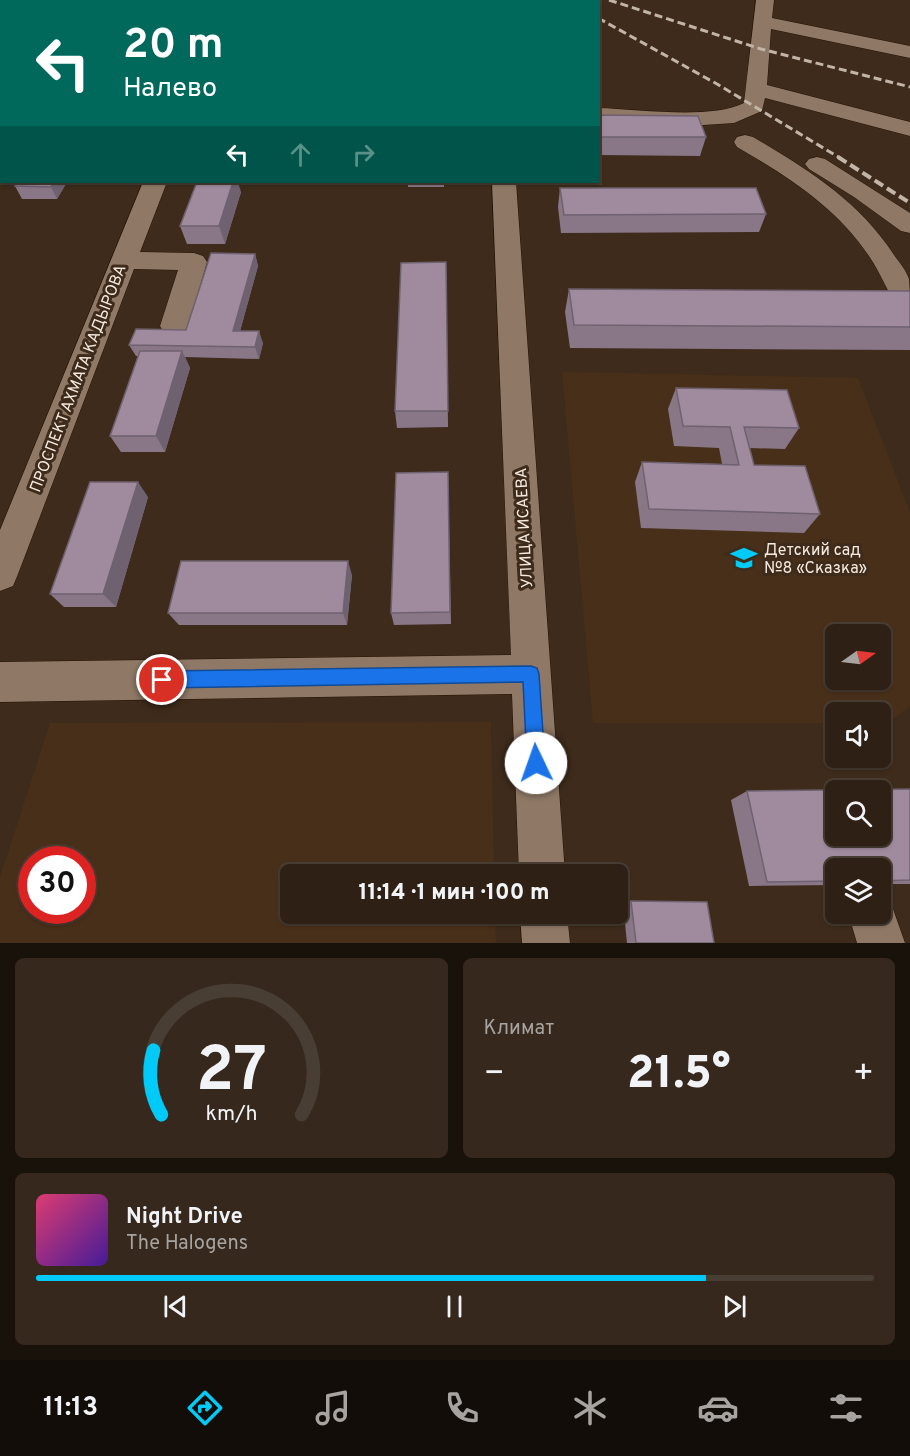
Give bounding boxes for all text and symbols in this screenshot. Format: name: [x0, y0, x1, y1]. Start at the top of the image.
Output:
text: 20 m: [123, 20, 224, 73]
icon: left: [24, 24, 102, 102]
text: Налево: [123, 72, 217, 106]
icon: left: [221, 138, 254, 171]
icon: ahead: [284, 138, 317, 171]
icon: right: [347, 138, 380, 171]
street label: ПРОСПЕКТ АХМАТА КАДЫРОВА: [26, 262, 132, 495]
street label: УЛИЦА ИСАЕВА: [512, 467, 538, 589]
place label: Детский сад №8 «Сказка»: [764, 541, 867, 579]
school or university icon: Детский сад №8 «Сказка»: [729, 543, 759, 573]
north arrow: [825, 624, 891, 690]
map controls: [825, 624, 891, 924]
pin: [136, 654, 187, 705]
icon: arrive: [145, 663, 178, 696]
button: sound: [825, 702, 891, 768]
position arrow: [504, 731, 568, 795]
button: search: [825, 780, 891, 846]
speed limit sign: 30: [18, 846, 96, 924]
button: layers: [825, 858, 891, 924]
text: 11:14 · 1 мин · 100 m: [359, 880, 549, 907]
text: Климат: [484, 1016, 554, 1042]
text: 27: [196, 1034, 267, 1113]
text: 21.5°: [627, 1047, 731, 1104]
text: −: [484, 1054, 505, 1096]
text: +: [853, 1054, 874, 1096]
text: km/h: [205, 1101, 257, 1128]
text: Night Drive: [126, 1204, 243, 1231]
text: The Halogens: [126, 1231, 248, 1257]
icon: previous: [159, 1290, 192, 1323]
icon: pause: [438, 1290, 471, 1323]
icon: next: [718, 1290, 751, 1323]
icon: directions: [184, 1387, 226, 1429]
icon: music: [312, 1387, 354, 1429]
icon: phone: [441, 1387, 483, 1429]
icon: climate: [569, 1387, 611, 1429]
icon: car: [697, 1387, 739, 1429]
icon: filters: [825, 1387, 867, 1429]
text: 11:13: [43, 1391, 98, 1425]

